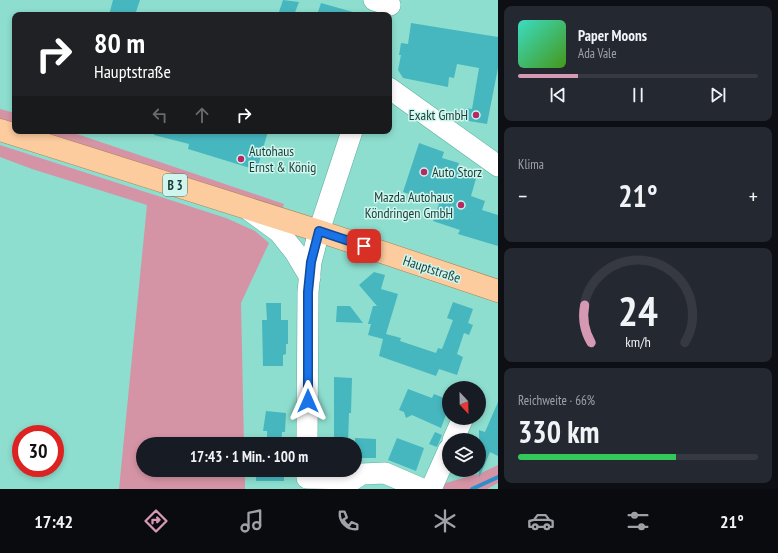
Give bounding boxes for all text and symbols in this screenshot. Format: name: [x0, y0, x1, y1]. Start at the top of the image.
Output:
text: 80 m: [94, 24, 145, 61]
text: Paper Moons: [578, 26, 647, 45]
icon: right: [28, 28, 80, 80]
text: Ada Vale: [578, 45, 617, 62]
text: Hauptstraße: [94, 60, 171, 83]
icon: previous: [547, 84, 569, 106]
icon: pause: [627, 84, 649, 106]
icon: next: [707, 84, 729, 106]
icon: left: [149, 104, 171, 126]
icon: ahead: [191, 104, 213, 126]
icon: right: [233, 104, 255, 126]
place label: Exakt GmbH: [409, 106, 468, 124]
marker: Exakt GmbH: [471, 110, 481, 120]
place label: Autohaus Ernst & König: [249, 142, 316, 176]
marker: Autohaus Ernst & König: [236, 154, 246, 164]
text: Klima: [518, 156, 544, 173]
place label: Auto Storz: [432, 163, 482, 181]
marker: Auto Storz: [419, 167, 429, 177]
road number: B 3: [163, 174, 187, 196]
text: 21°: [618, 176, 658, 215]
text: −: [518, 182, 527, 210]
text: +: [749, 182, 758, 210]
place label: Mazda Autohaus Köndringen GmbH: [365, 188, 453, 222]
marker: Mazda Autohaus Köndringen GmbH: [456, 200, 466, 210]
pin: [347, 229, 381, 263]
icon: arrive: [353, 235, 375, 257]
street label: Hauptstraße: [401, 251, 463, 287]
text: 24: [618, 284, 658, 337]
text: km/h: [625, 331, 651, 350]
position arrow: [287, 380, 329, 422]
north arrow: [442, 381, 486, 425]
map controls: [442, 381, 486, 477]
text: Reichweite · 66%: [518, 392, 595, 409]
text: 330 km: [518, 412, 599, 451]
speed limit sign: 30: [12, 425, 64, 477]
button: layers: [442, 433, 486, 477]
text: 17:43 · 1 Min. · 100 m: [190, 447, 308, 466]
icon: directions: [142, 507, 170, 535]
icon: music: [238, 507, 266, 535]
icon: phone: [334, 507, 362, 535]
icon: climate: [431, 507, 459, 535]
icon: car: [527, 507, 555, 535]
icon: filters: [624, 507, 652, 535]
text: 17:42: [34, 510, 73, 533]
text: 21°: [720, 510, 744, 533]

